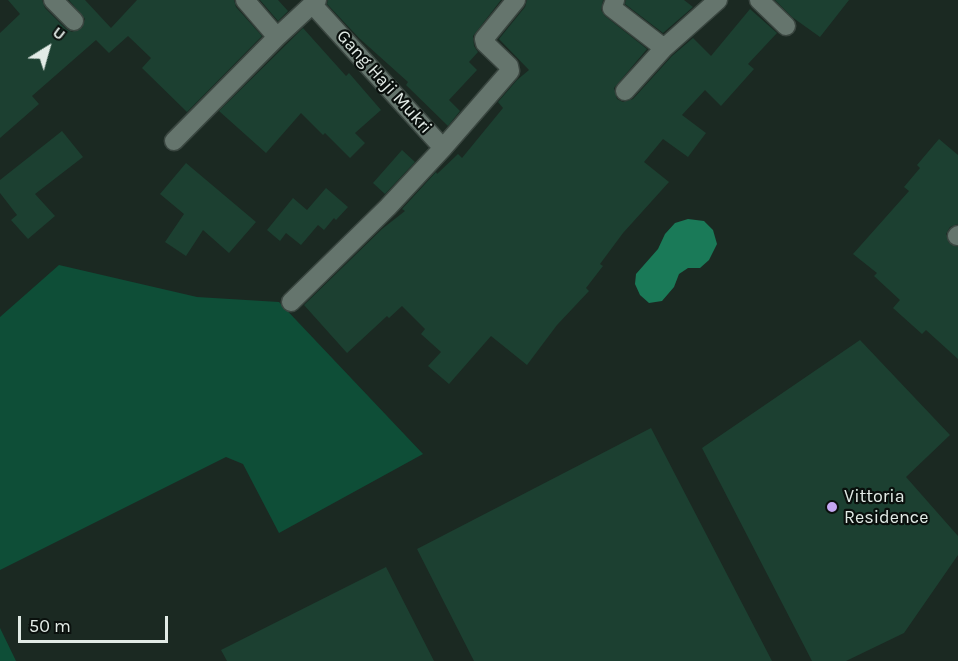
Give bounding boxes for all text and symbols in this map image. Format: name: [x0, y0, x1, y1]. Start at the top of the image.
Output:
north arrow: [18, 18, 78, 78]
text: U: [49, 22, 69, 44]
street label: Gang Haji Mukri: [332, 26, 436, 138]
place label: Vittoria Residence: [844, 486, 928, 528]
marker: Vittoria Residence: [825, 500, 839, 514]
scale bar: [21, 604, 171, 642]
text: 50 m: [29, 615, 71, 637]

